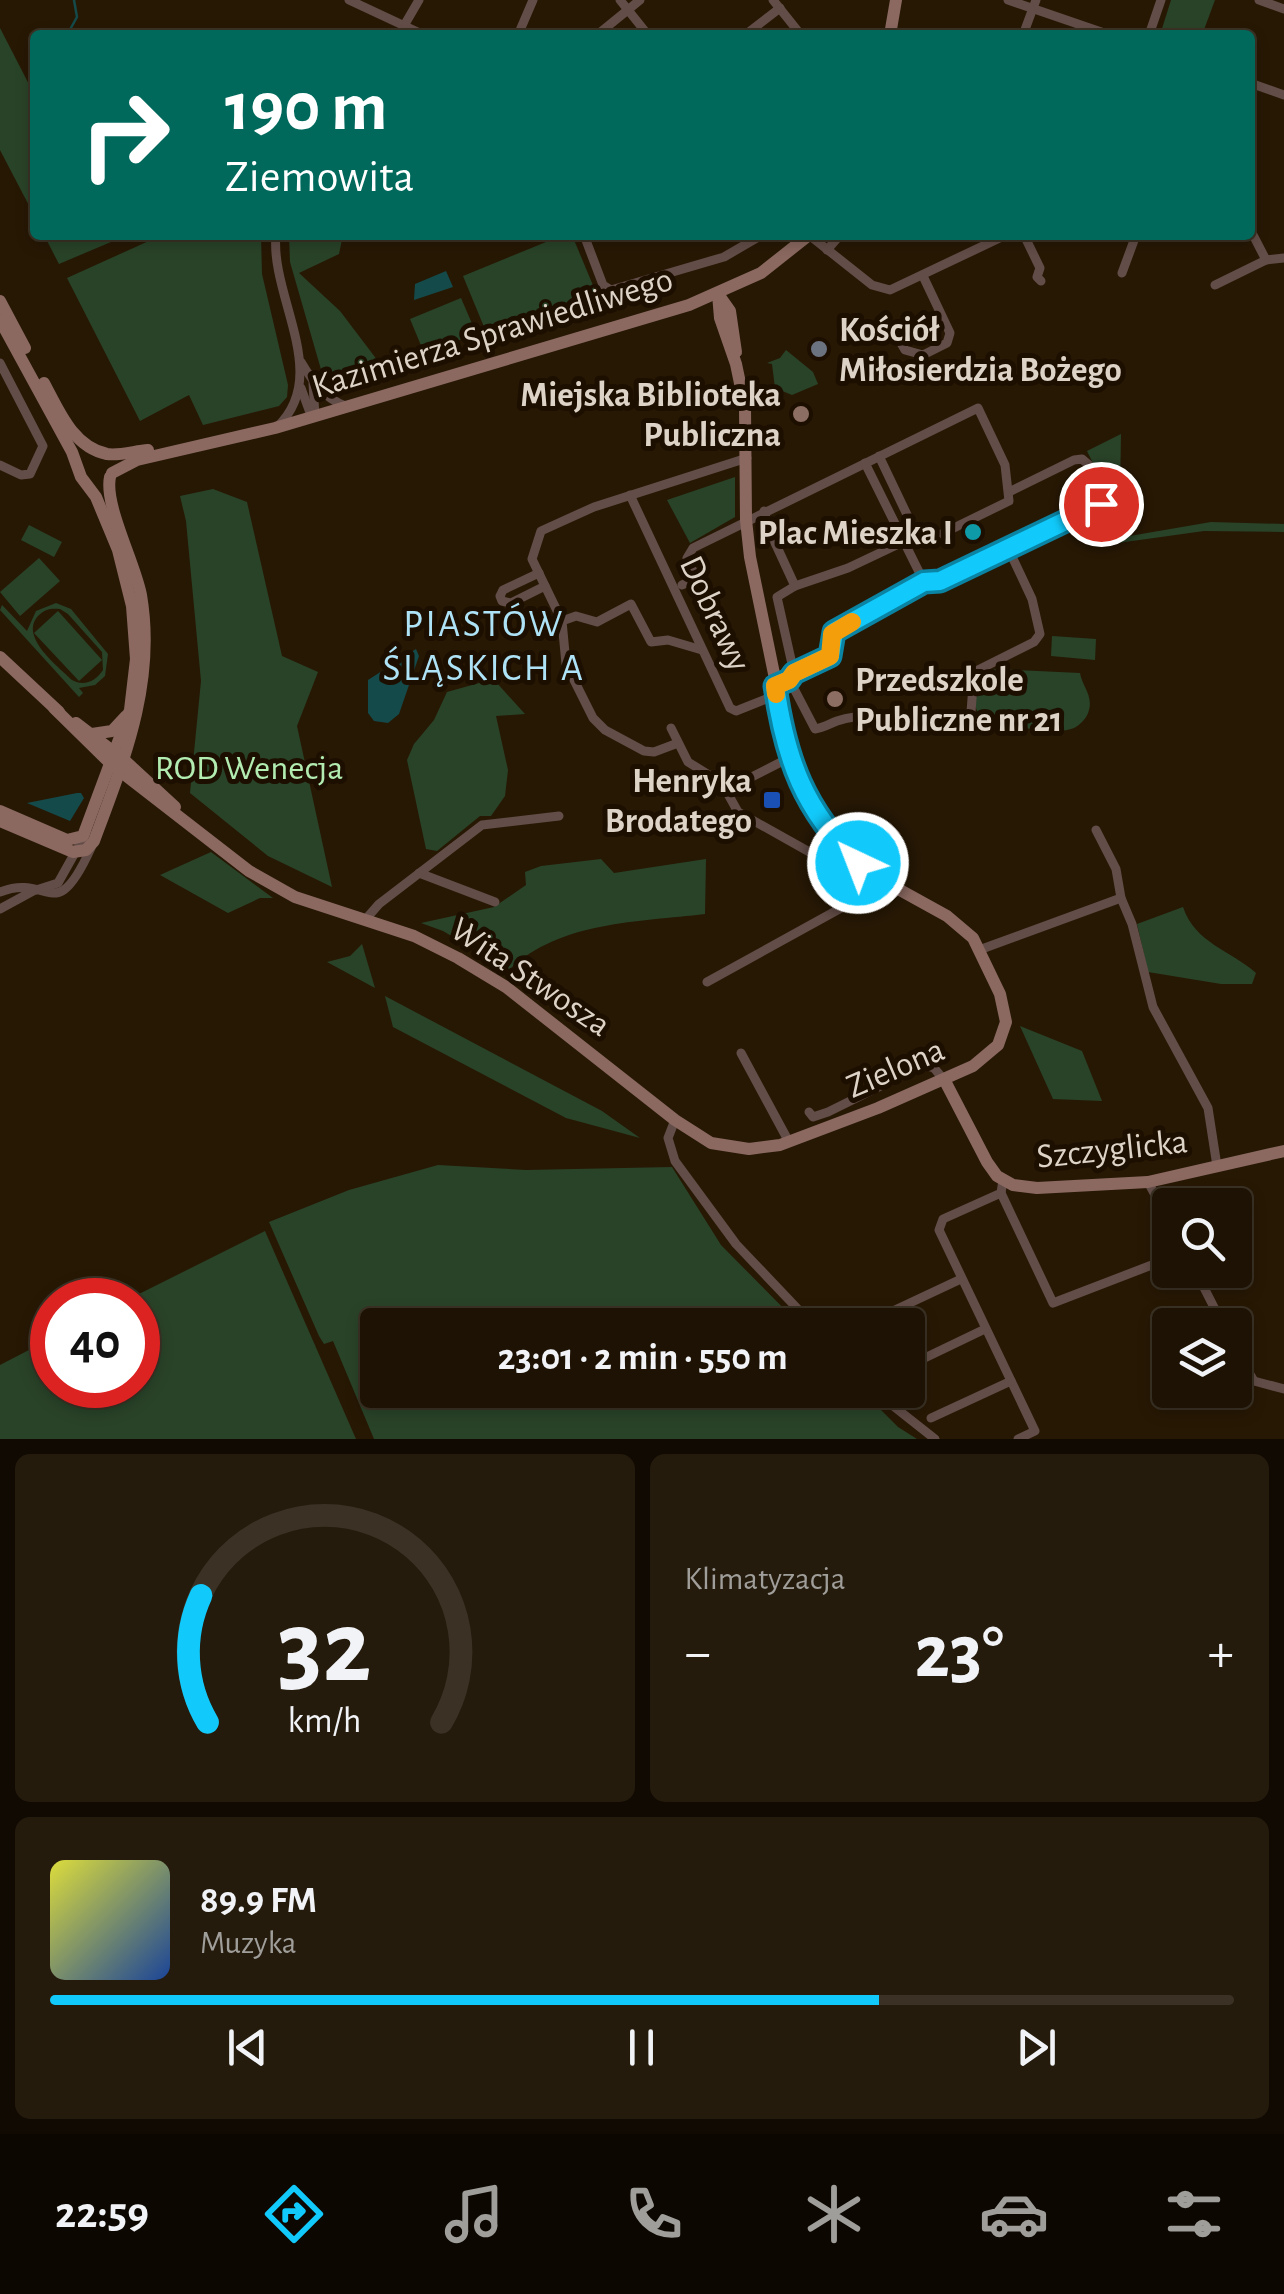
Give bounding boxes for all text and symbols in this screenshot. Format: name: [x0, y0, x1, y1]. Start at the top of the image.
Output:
icon: right: [60, 70, 190, 200]
text: 190 m: [225, 73, 388, 143]
text: Ziemowita: [225, 155, 414, 200]
street label: Kazimierza Sprawiedliwego: [308, 262, 677, 405]
place label: Kościół Miłosierdzia Bożego: [839, 313, 1122, 388]
marker: Kościół Miłosierdzia Bożego: [808, 338, 830, 360]
place label: Miejska Biblioteka Publiczna: [520, 378, 781, 453]
marker: Miejska Biblioteka Publiczna: [790, 403, 812, 425]
pin: [1059, 462, 1144, 547]
icon: arrive: [1074, 477, 1129, 532]
place label: Plac Mieszka I: [758, 516, 953, 551]
marker: Plac Mieszka I: [962, 521, 984, 543]
street label: Dobrawy: [673, 551, 756, 677]
district label: PIASTÓW ŚLĄSKICH A: [383, 602, 585, 688]
place label: Przedszkole Publiczne nr 21: [855, 663, 1063, 738]
marker: Przedszkole Publiczne nr 21: [824, 688, 846, 710]
park label: ROD Wenecja: [155, 751, 343, 786]
place label: Henryka Brodatego: [605, 764, 752, 839]
marker: Henryka Brodatego: [761, 789, 783, 811]
position arrow: [806, 811, 910, 915]
street label: Wita Stwosza: [444, 911, 616, 1043]
street label: Zielona: [841, 1032, 950, 1105]
street label: Szczyglicka: [1035, 1124, 1189, 1175]
map controls: [1152, 1188, 1252, 1408]
button: search: [1152, 1188, 1252, 1288]
speed limit sign: 40: [30, 1278, 160, 1408]
button: layers: [1152, 1308, 1252, 1408]
text: 23:01 · 2 min · 550 m: [497, 1339, 788, 1377]
text: Klimatyzacja: [685, 1563, 845, 1595]
text: 32: [278, 1597, 372, 1701]
text: 23°: [914, 1616, 1004, 1691]
text: −: [685, 1626, 711, 1681]
text: +: [1208, 1626, 1234, 1681]
text: km/h: [288, 1703, 362, 1739]
text: 89.9 FM: [200, 1882, 317, 1920]
text: Muzyka: [200, 1927, 297, 1959]
icon: previous: [220, 2020, 275, 2075]
icon: pause: [614, 2020, 669, 2075]
icon: next: [1009, 2020, 1064, 2075]
icon: directions: [259, 2179, 329, 2249]
icon: music: [439, 2179, 509, 2249]
icon: phone: [619, 2179, 689, 2249]
icon: climate: [799, 2179, 869, 2249]
icon: car: [979, 2179, 1049, 2249]
icon: filters: [1159, 2179, 1229, 2249]
text: 22:59: [55, 2191, 149, 2236]

